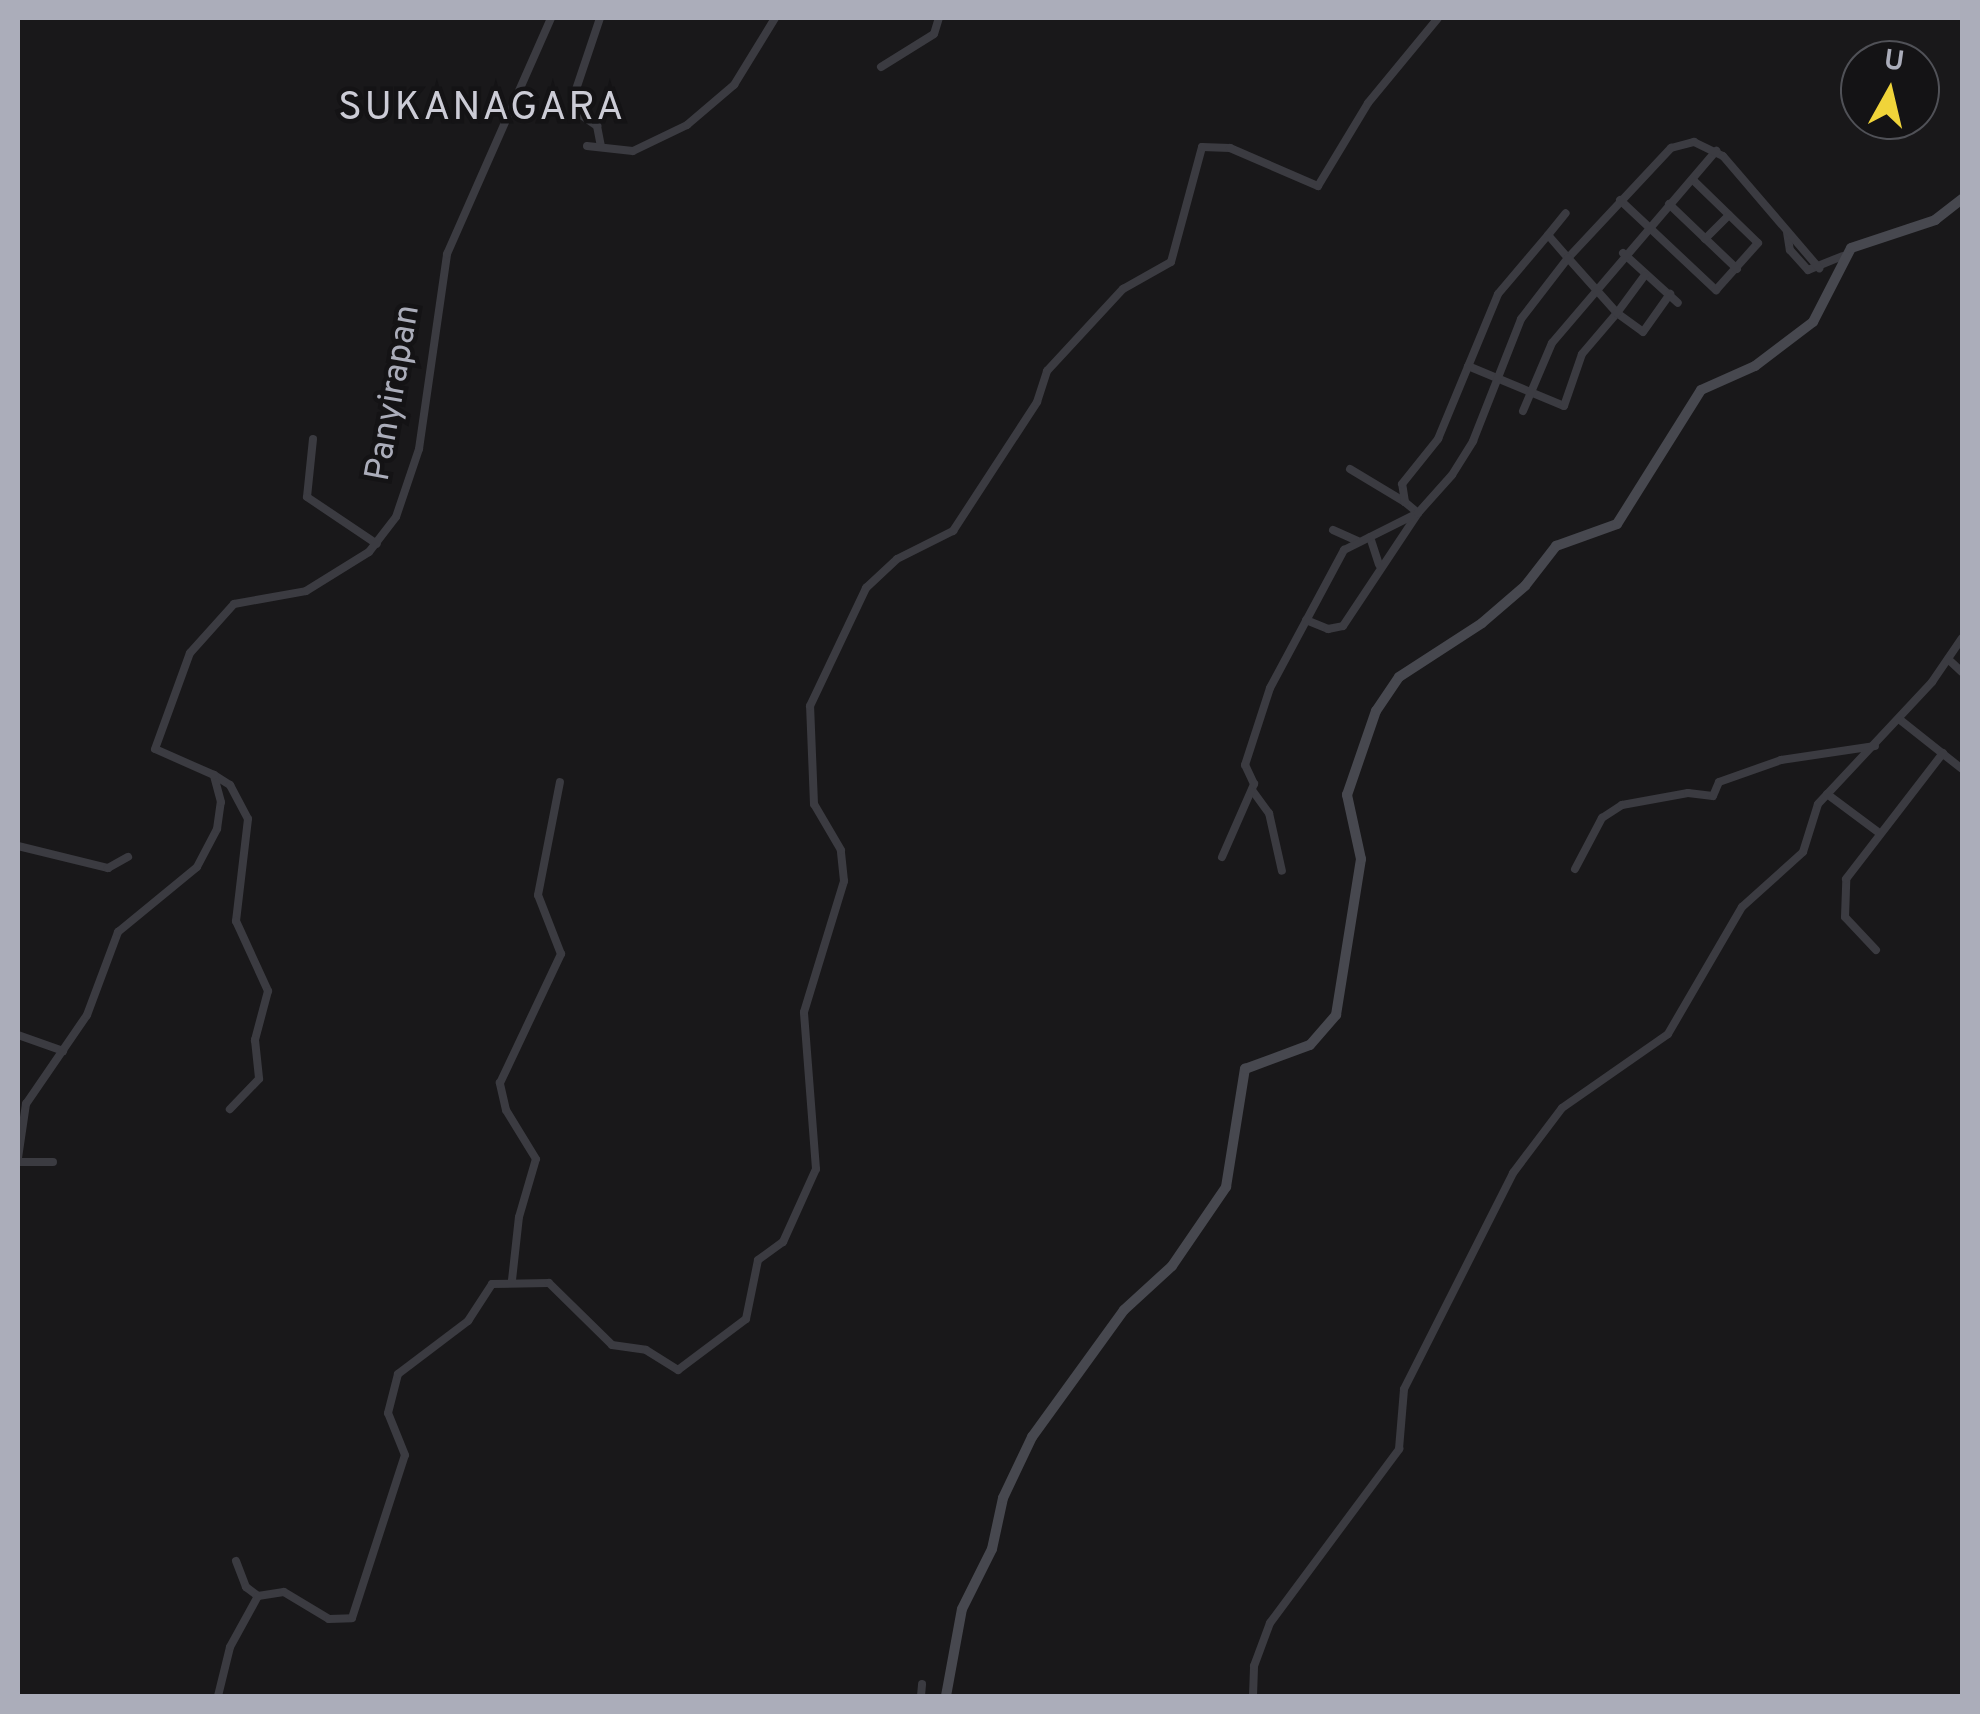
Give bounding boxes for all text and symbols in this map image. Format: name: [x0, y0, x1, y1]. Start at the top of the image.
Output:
north arrow: [1840, 40, 1940, 140]
text: U: [1882, 43, 1906, 81]
district label: SUKANAGARA: [338, 85, 626, 133]
street label: Panyirapan: [358, 302, 430, 484]

